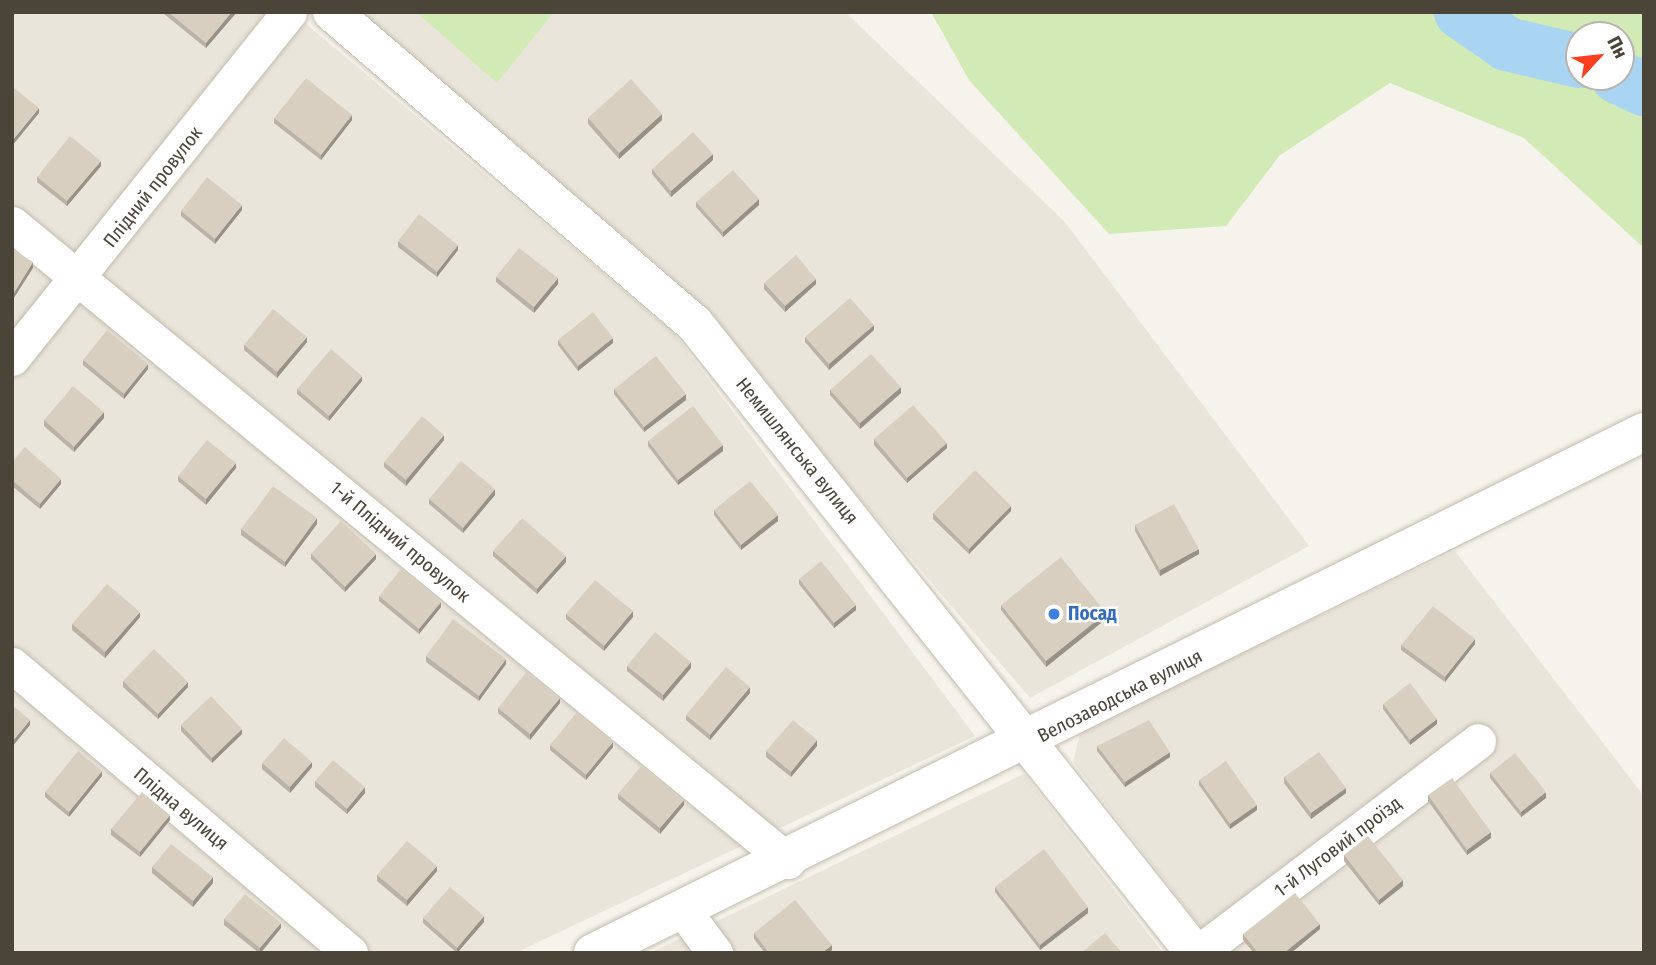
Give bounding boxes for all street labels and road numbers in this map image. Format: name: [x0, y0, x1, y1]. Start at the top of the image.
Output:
street label: Плідний провулок: [99, 122, 207, 252]
street label: Немишлянська вулиця: [731, 373, 863, 529]
street label: 1-й Плідний провулок: [325, 477, 475, 607]
street label: Велозаводська вулиця: [1034, 645, 1206, 747]
street label: Плідна вулиця: [129, 763, 233, 855]
street label: 1-й Луговий проїзд: [1270, 792, 1406, 902]

